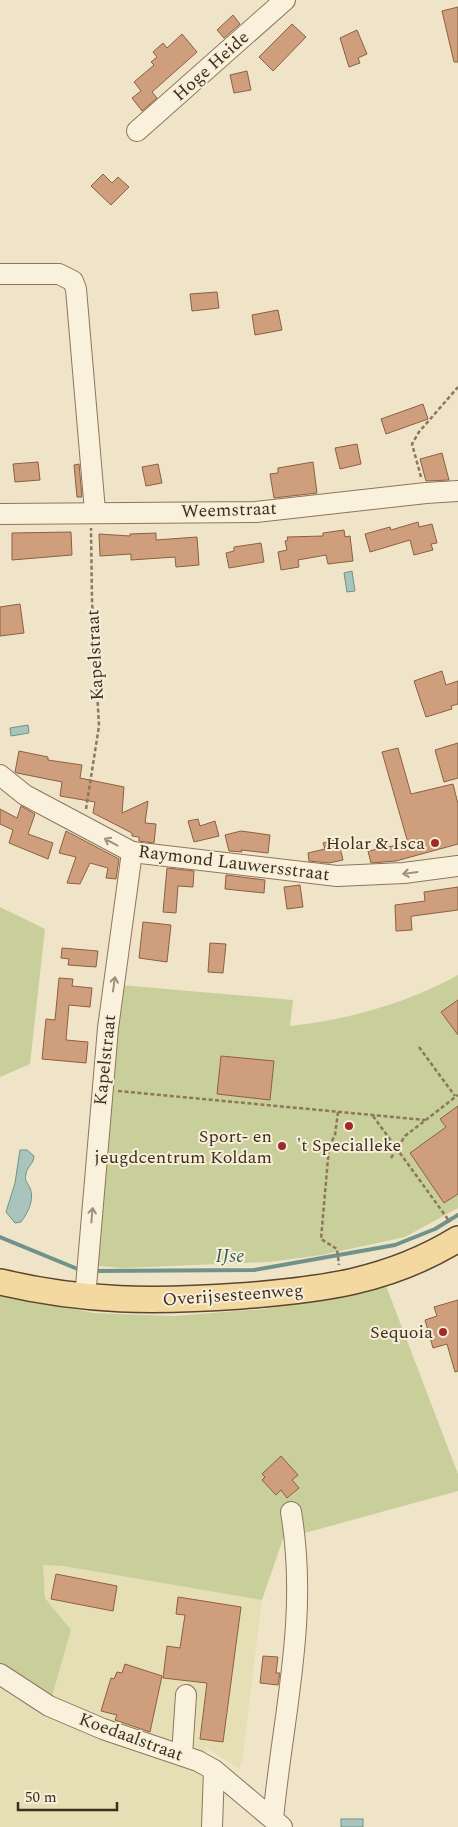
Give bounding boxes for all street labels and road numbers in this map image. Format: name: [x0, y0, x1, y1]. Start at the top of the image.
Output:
street label: Hoge Heide: [167, 24, 255, 108]
street label: Weemstraat: [181, 495, 277, 525]
street label: Kapelstraat: [79, 609, 111, 701]
street label: Raymond Lauwersstraat: [137, 838, 331, 888]
street label: Kapelstraat: [87, 1013, 123, 1107]
street label: Overijsesteenweg: [162, 1277, 304, 1313]
street label: Koedaalstraat: [75, 1706, 187, 1768]

